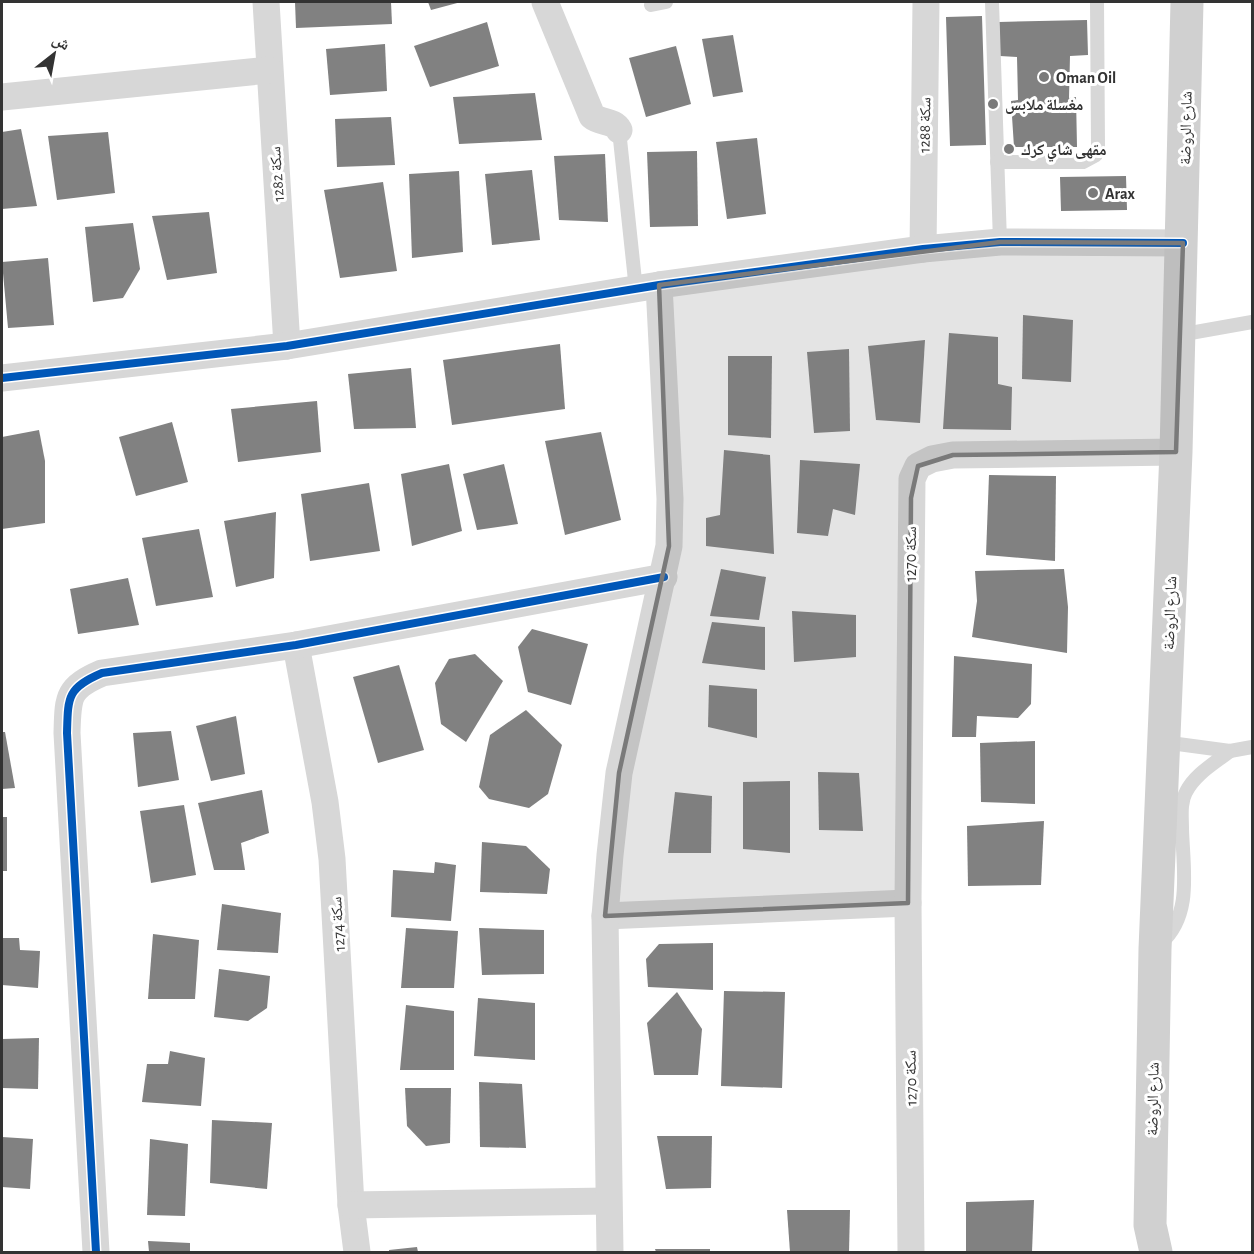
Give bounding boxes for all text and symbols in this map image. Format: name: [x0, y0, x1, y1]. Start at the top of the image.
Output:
north arrow: [24, 24, 84, 84]
text: ش: [49, 31, 73, 54]
marker: Oman Oil: [1037, 70, 1051, 84]
place label: Oman Oil: [1056, 70, 1116, 86]
street label: شارع الروضة: [1177, 91, 1197, 165]
street label: سكة 1288: [917, 97, 933, 153]
marker: مغسلة ملابس: [986, 97, 1000, 111]
place label: مغسلة ملابس: [1005, 97, 1083, 114]
marker: مقهى شاي كرك: [1002, 142, 1016, 156]
place label: مقهى شاي كرك: [1021, 142, 1107, 162]
street label: سكة 1282: [267, 146, 287, 202]
marker: Arax: [1086, 186, 1100, 200]
place label: Arax: [1105, 186, 1136, 202]
street label: سكة 1270: [903, 526, 919, 582]
street label: شارع الروضة: [1161, 576, 1181, 650]
street label: سكة 1274: [328, 896, 348, 952]
street label: سكة 1270: [903, 1050, 919, 1106]
street label: شارع الروضة: [1144, 1062, 1164, 1136]

